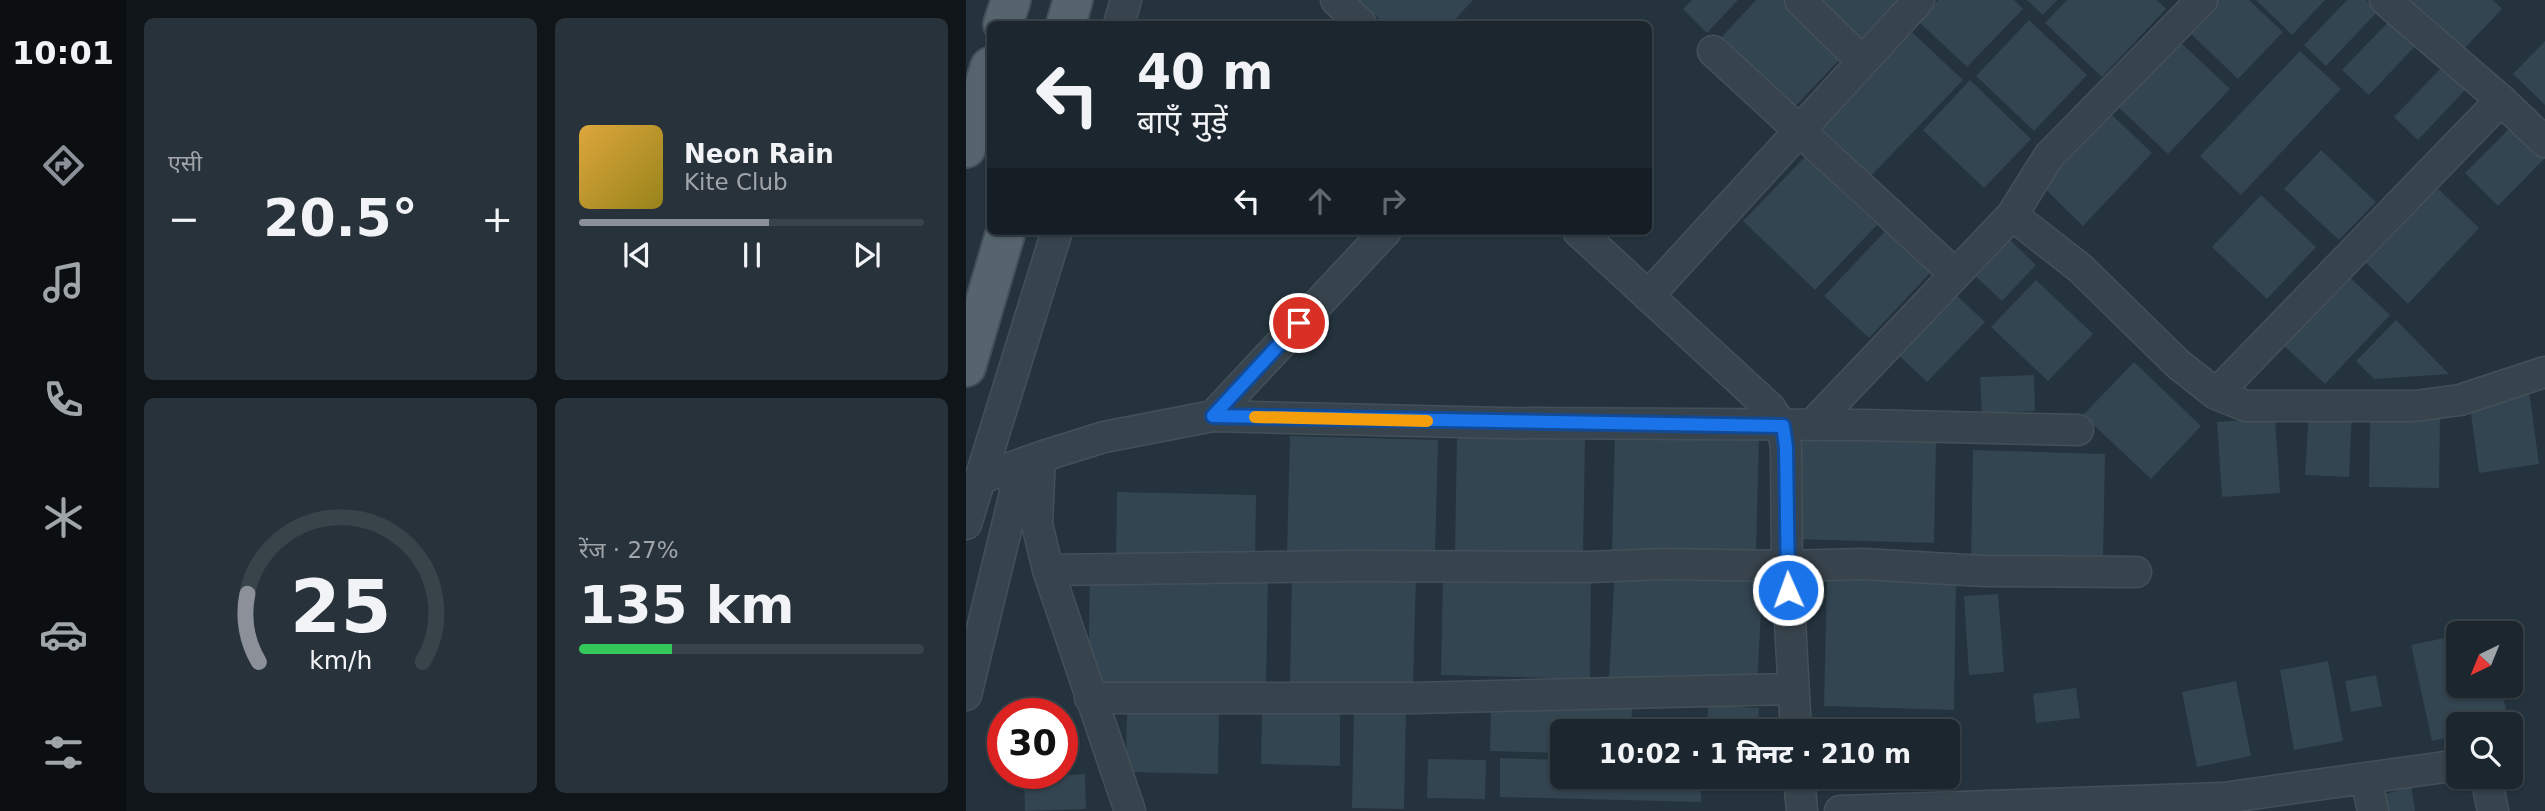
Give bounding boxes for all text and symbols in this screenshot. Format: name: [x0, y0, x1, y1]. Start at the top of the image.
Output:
text: 10:01: [12, 34, 114, 72]
text: 40 m: [1137, 44, 1273, 101]
icon: left: [1022, 49, 1113, 140]
text: बाएँ मुड़ें: [1137, 103, 1228, 141]
text: Neon Rain: [684, 139, 834, 169]
icon: directions: [39, 141, 88, 190]
text: एसी: [168, 150, 202, 176]
text: Kite Club: [684, 169, 788, 195]
icon: left: [1228, 182, 1266, 220]
icon: ahead: [1301, 182, 1339, 220]
icon: right: [1374, 182, 1412, 220]
text: 20.5°: [263, 188, 418, 248]
text: −: [168, 197, 200, 241]
text: +: [481, 197, 513, 241]
icon: previous: [618, 236, 656, 274]
icon: pause: [733, 236, 771, 274]
icon: next: [848, 236, 886, 274]
icon: music: [39, 258, 88, 307]
pin: [1269, 293, 1329, 353]
icon: arrive: [1280, 304, 1318, 342]
icon: phone: [39, 375, 88, 424]
icon: climate: [39, 493, 88, 542]
text: रेंज · 27%: [579, 537, 679, 563]
position arrow: [1751, 553, 1825, 627]
text: 25: [290, 564, 391, 649]
text: 135 km: [579, 575, 794, 635]
icon: car: [39, 610, 88, 659]
north arrow: [2446, 621, 2524, 698]
map controls: [2446, 621, 2523, 789]
text: km/h: [309, 645, 372, 674]
speed limit sign: 30: [987, 698, 1078, 789]
button: search: [2446, 712, 2523, 789]
icon: filters: [39, 728, 88, 777]
text: 10:02 · 1 मिनट · 210 m: [1599, 739, 1911, 769]

